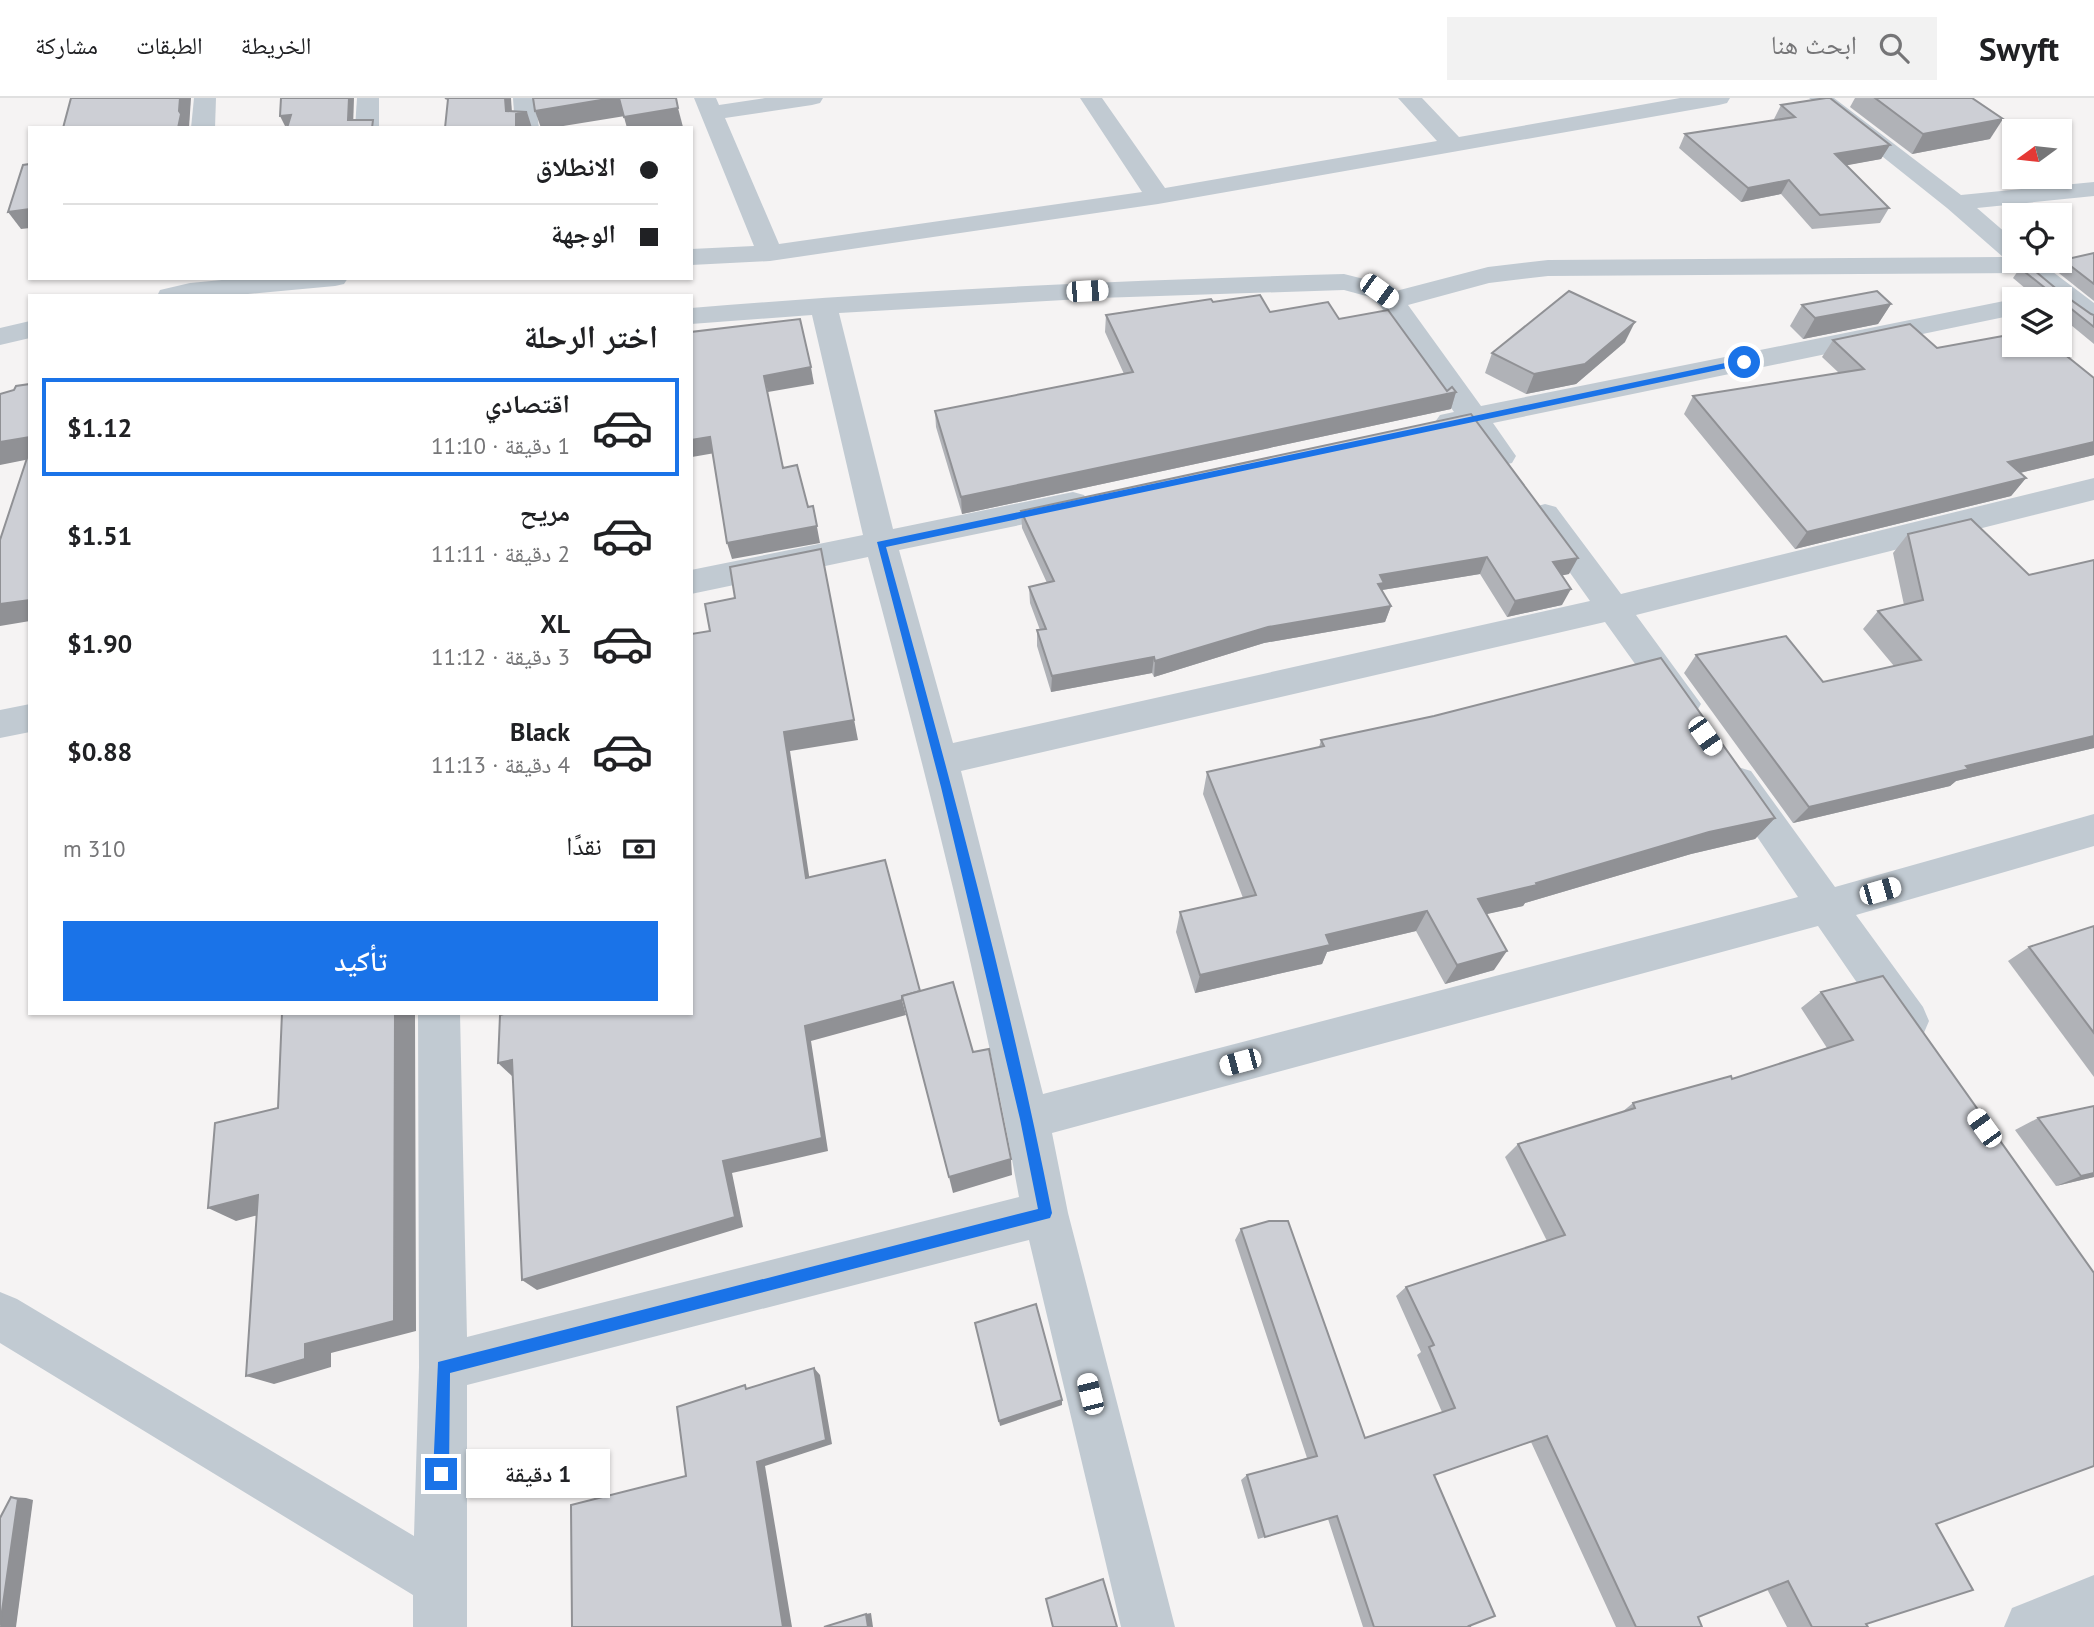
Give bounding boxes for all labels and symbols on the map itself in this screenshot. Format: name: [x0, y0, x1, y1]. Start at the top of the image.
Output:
north arrow: [2002, 119, 2072, 189]
car: [1356, 270, 1403, 312]
car: [1066, 279, 1109, 303]
route start: [1728, 346, 1760, 378]
car: [1685, 713, 1726, 759]
car: [1857, 875, 1904, 907]
car: [1217, 1046, 1264, 1078]
car: [1964, 1105, 2005, 1151]
car: [1075, 1371, 1106, 1417]
callout: 1 دقيقة: [466, 1450, 609, 1498]
route end: [425, 1458, 457, 1490]

